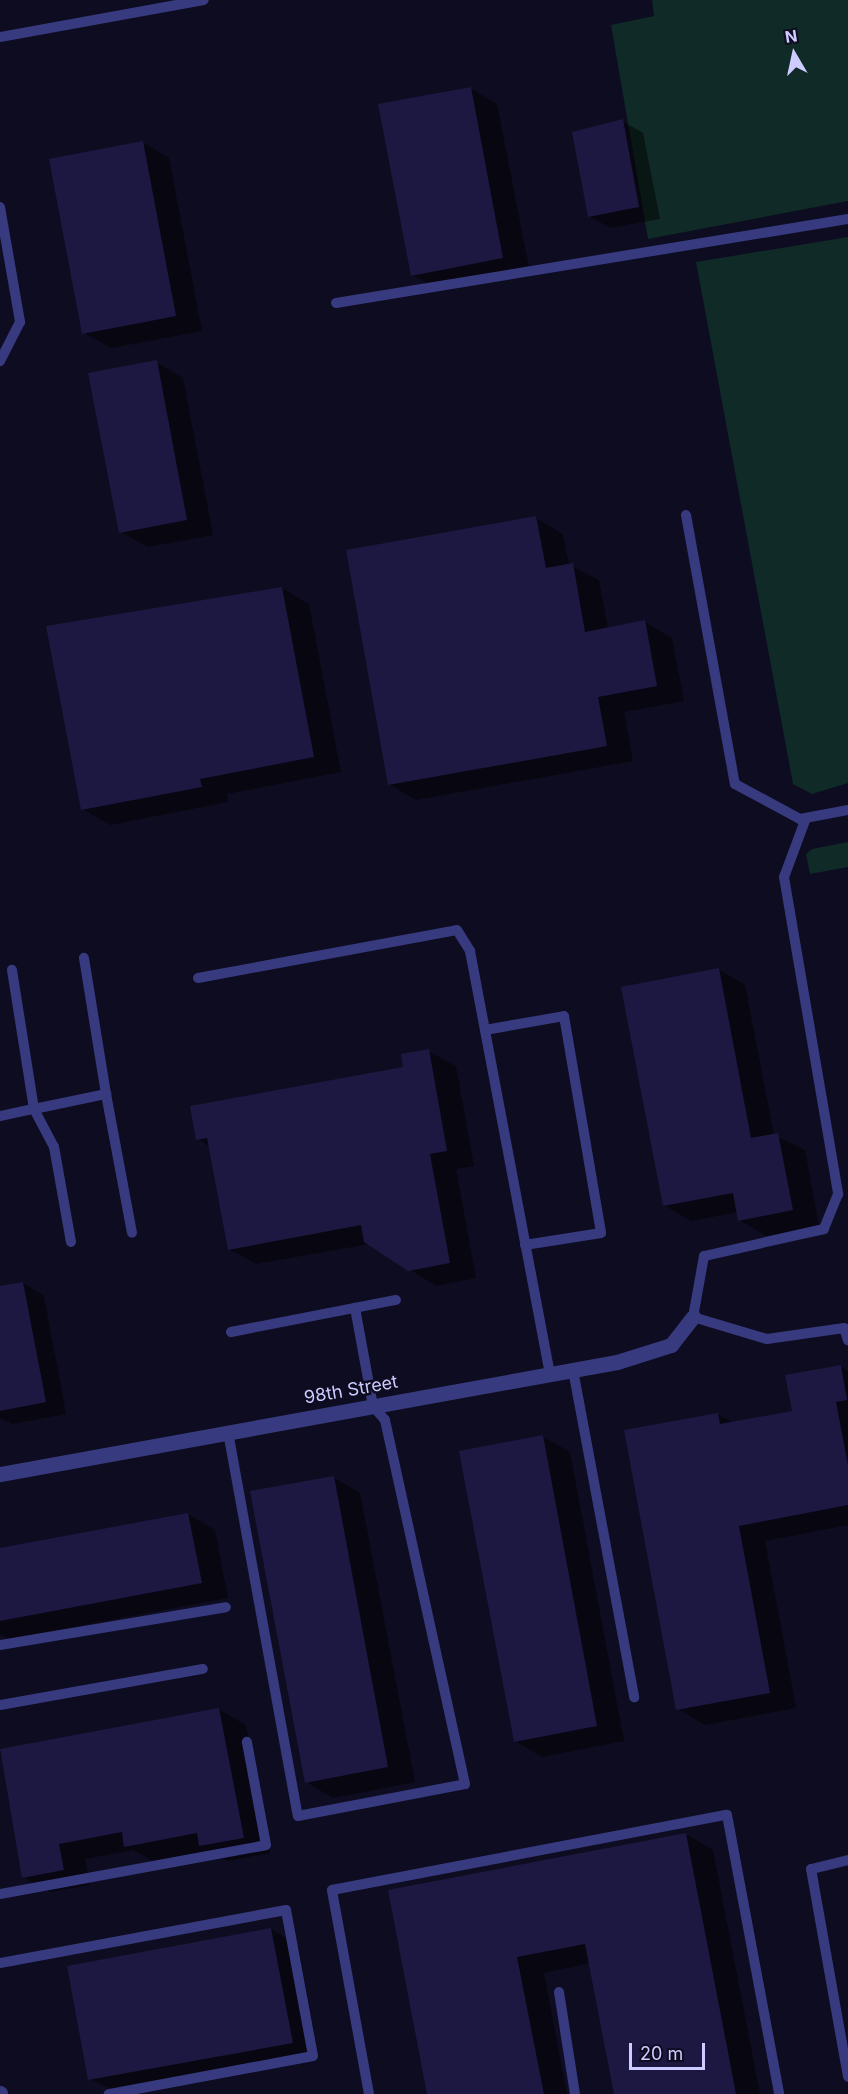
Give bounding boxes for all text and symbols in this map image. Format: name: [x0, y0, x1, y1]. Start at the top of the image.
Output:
north arrow: [764, 24, 824, 84]
text: N: [784, 25, 799, 47]
street label: 98th Street: [303, 1371, 399, 1409]
scale bar: [632, 2031, 708, 2069]
text: 20 m: [640, 2043, 683, 2064]

